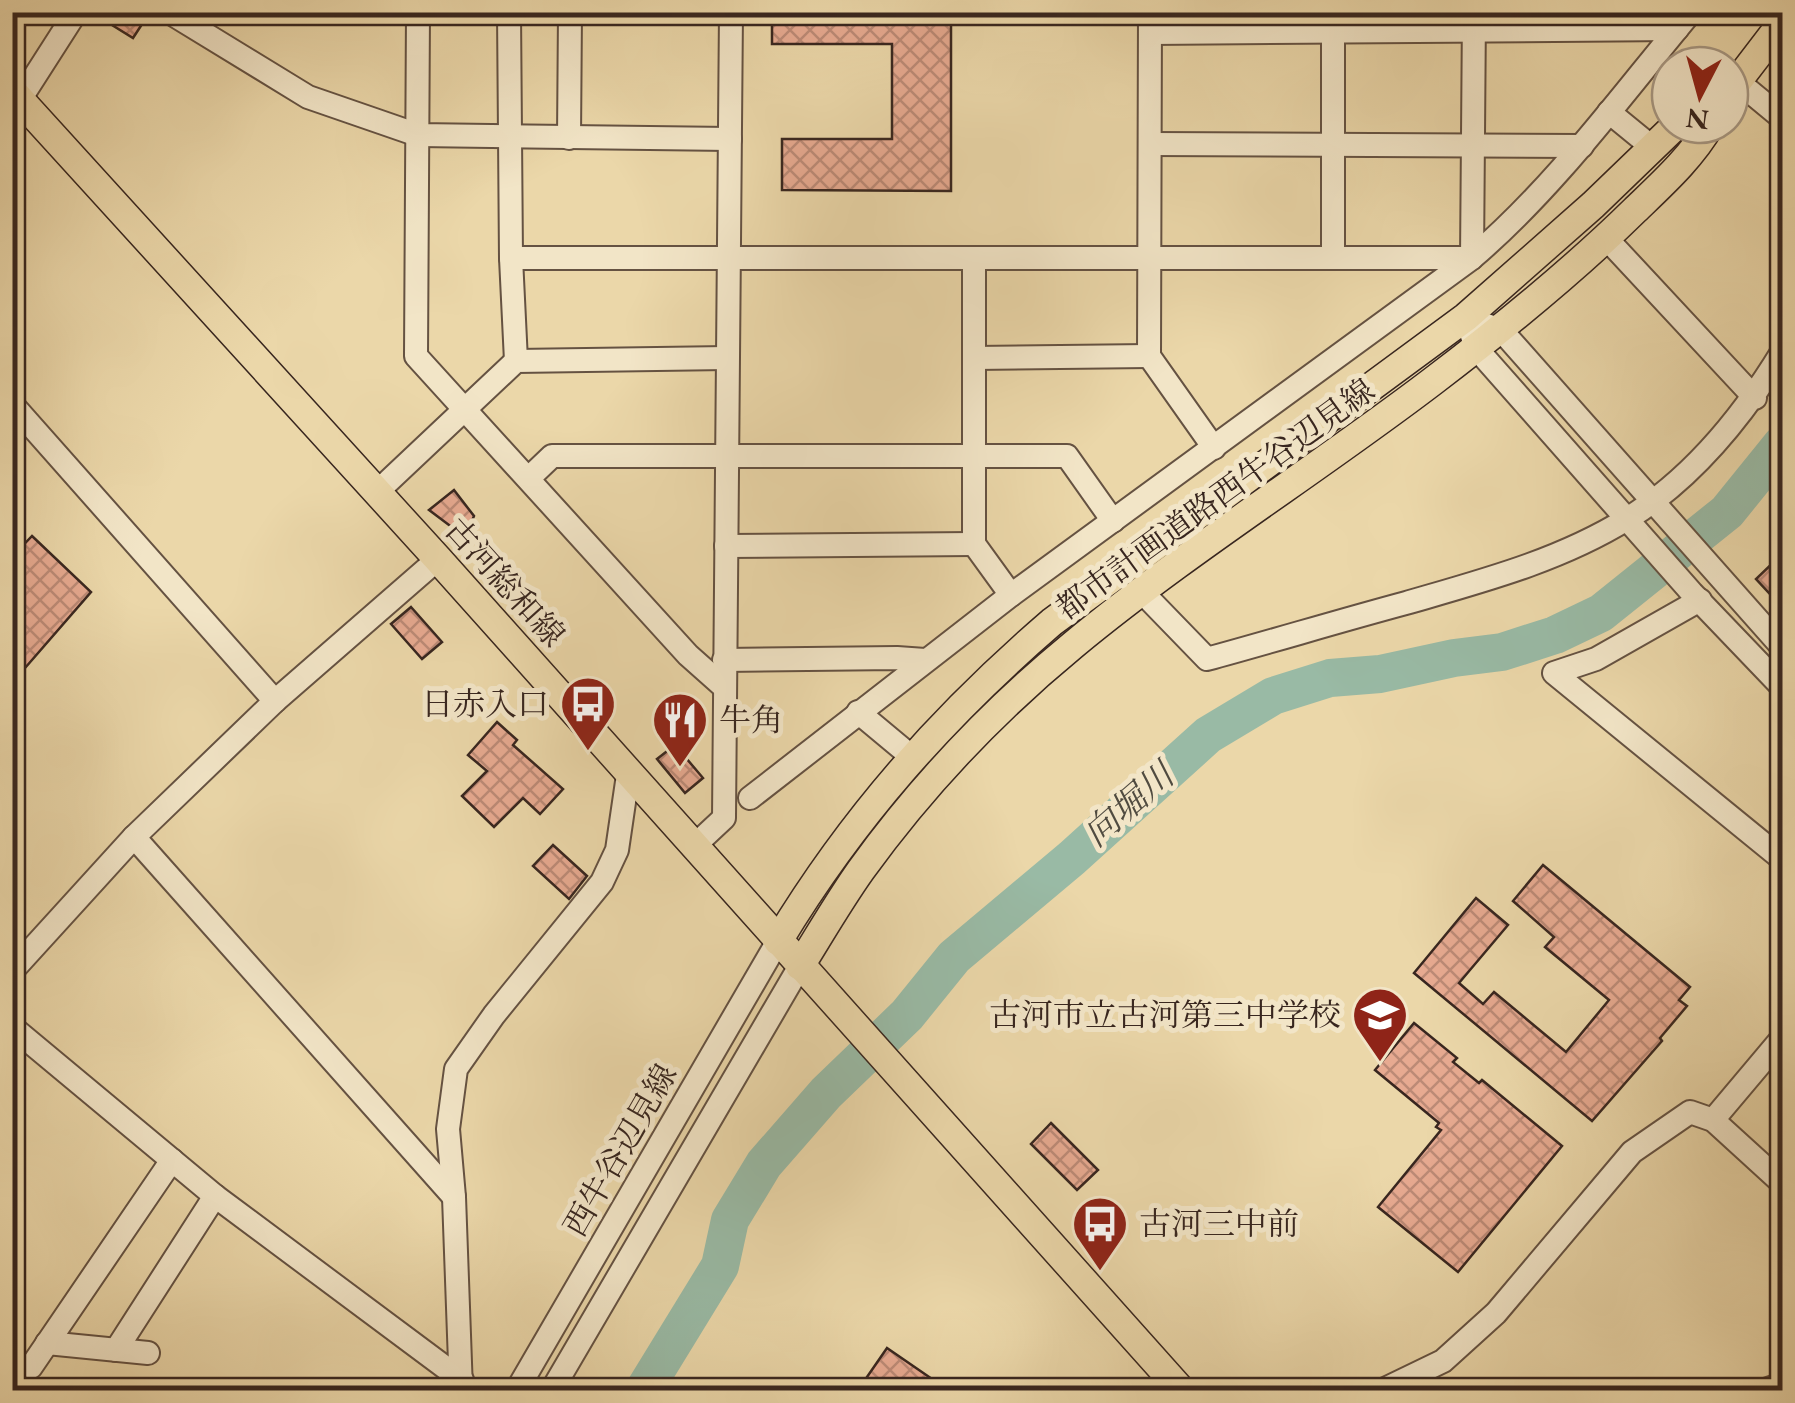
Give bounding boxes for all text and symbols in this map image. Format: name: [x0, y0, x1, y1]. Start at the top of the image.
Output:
north arrow: [1650, 45, 1750, 145]
text: N: [1684, 101, 1711, 139]
street label: 都市計画道路西牛谷辺見線: [1047, 369, 1383, 629]
street label: 古河総和線: [436, 508, 574, 656]
bus stop icon: 日赤入口: [558, 674, 618, 753]
place label: 日赤入口: [421, 683, 549, 725]
restaurant icon: 牛角: [650, 690, 710, 769]
place label: 牛角: [719, 699, 783, 741]
water label: 向堀川: [1074, 750, 1185, 855]
school or university icon: 古河市立古河第三中学校: [1350, 985, 1410, 1064]
place label: 古河市立古河第三中学校: [989, 994, 1341, 1036]
street label: 西牛谷辺見線: [554, 1056, 686, 1244]
bus stop icon: 古河三中前: [1070, 1194, 1130, 1273]
place label: 古河三中前: [1139, 1203, 1299, 1245]

